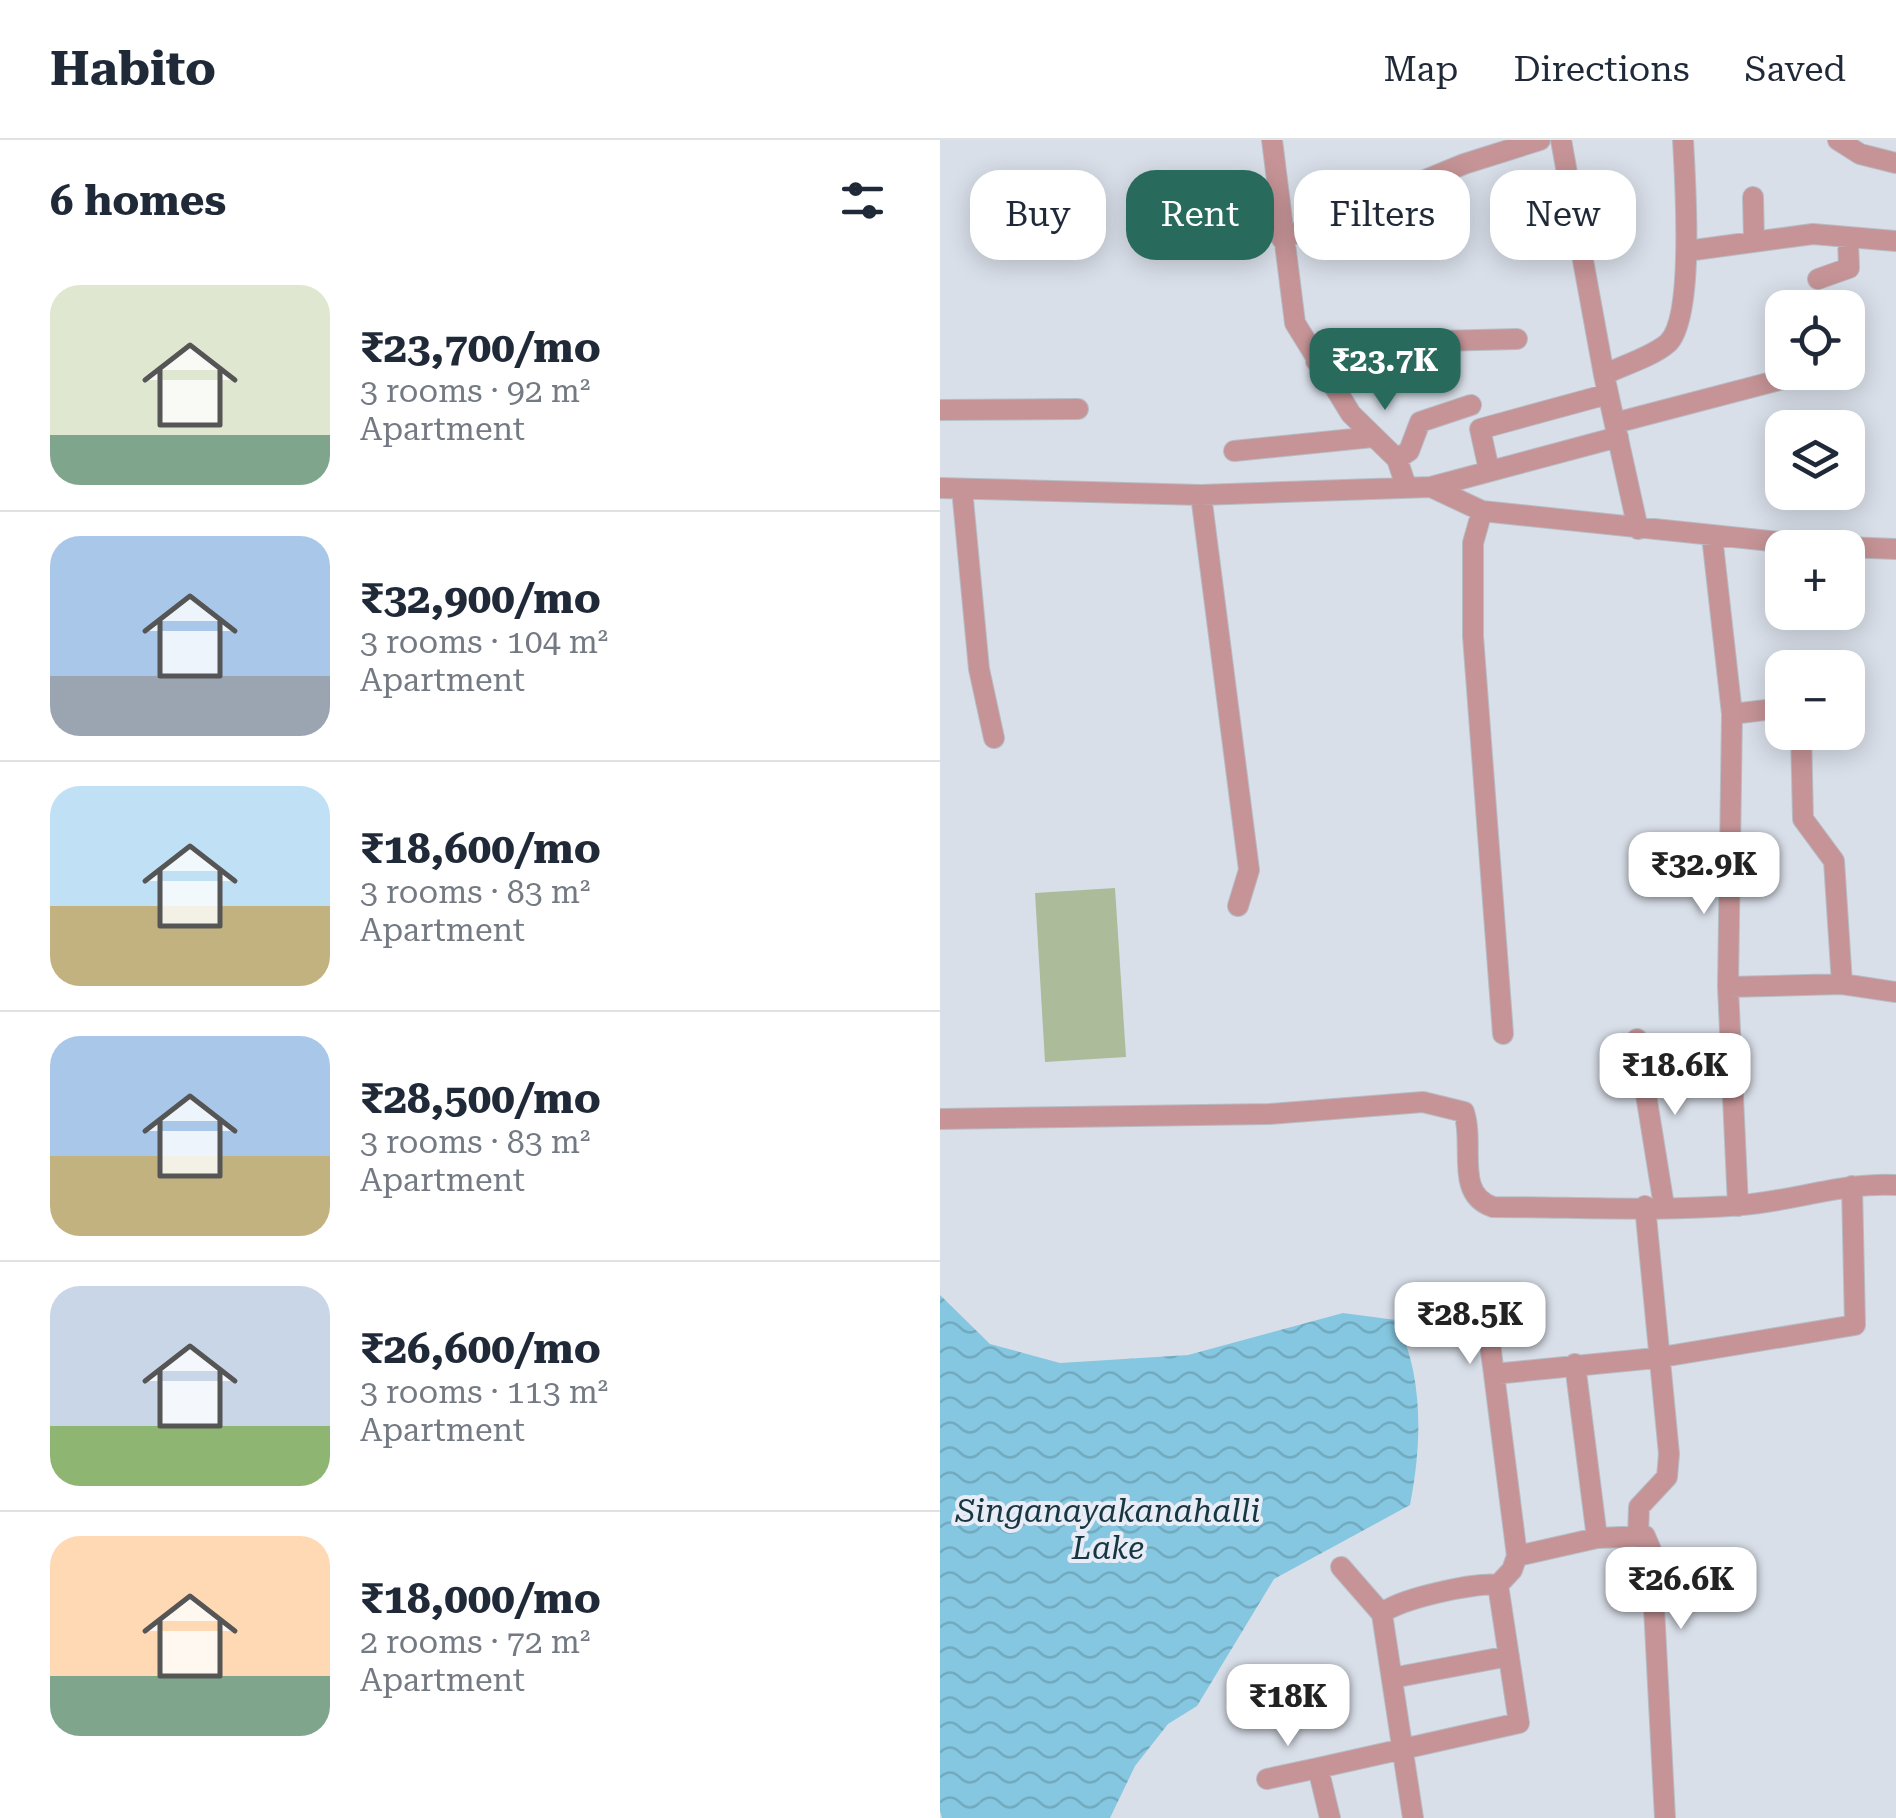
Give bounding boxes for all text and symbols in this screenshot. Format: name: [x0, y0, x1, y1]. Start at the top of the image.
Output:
text: Habito: [50, 41, 216, 97]
text: Map: [1384, 49, 1458, 90]
text: Directions: [1513, 49, 1690, 90]
text: Saved: [1745, 49, 1846, 90]
chip: Buy: [970, 170, 1106, 260]
chip: Rent: [1126, 170, 1274, 260]
chip: Filters: [1294, 170, 1470, 260]
chip: New: [1490, 170, 1636, 260]
icon: filters: [835, 173, 890, 228]
text: 6 homes: [50, 176, 226, 225]
map controls: [1765, 290, 1865, 750]
button: locate: [1765, 290, 1865, 390]
text: ₹23,700/mo: [360, 323, 601, 372]
icon: home: [130, 325, 250, 445]
pin: ₹23.7K: [1304, 328, 1466, 413]
text: ₹23.7K: [1332, 341, 1438, 379]
text: 3 rooms · 92 m²: [360, 372, 590, 410]
text: Apartment: [360, 410, 525, 448]
button: layers: [1765, 410, 1865, 510]
button: +: [1765, 530, 1865, 630]
text: ₹32,900/mo: [360, 574, 601, 623]
icon: home: [130, 576, 250, 696]
text: 3 rooms · 104 m²: [360, 623, 608, 661]
button: −: [1765, 650, 1865, 750]
text: Apartment: [360, 661, 525, 699]
text: ₹18,600/mo: [360, 824, 601, 873]
icon: home: [130, 826, 250, 946]
pin: ₹32.9K: [1623, 832, 1785, 917]
text: ₹32.9K: [1651, 845, 1757, 883]
text: 3 rooms · 83 m²: [360, 873, 590, 911]
text: Apartment: [360, 911, 525, 949]
pin: ₹18.6K: [1594, 1033, 1756, 1118]
text: ₹18.6K: [1622, 1046, 1728, 1084]
text: ₹28,500/mo: [360, 1074, 601, 1123]
icon: home: [130, 1076, 250, 1196]
text: 3 rooms · 83 m²: [360, 1123, 590, 1161]
text: Apartment: [360, 1161, 525, 1199]
pin: ₹28.5K: [1389, 1282, 1551, 1367]
text: ₹28.5K: [1417, 1295, 1523, 1333]
text: ₹26,600/mo: [360, 1324, 601, 1373]
icon: home: [130, 1326, 250, 1446]
text: 3 rooms · 113 m²: [360, 1373, 608, 1411]
text: Apartment: [360, 1411, 525, 1449]
water label: Singanayakanahalli Lake: [955, 1492, 1260, 1567]
pin: ₹26.6K: [1600, 1547, 1762, 1632]
text: ₹26.6K: [1628, 1560, 1734, 1598]
text: ₹18,000/mo: [360, 1574, 601, 1623]
icon: home: [130, 1576, 250, 1696]
text: 2 rooms · 72 m²: [360, 1623, 590, 1661]
text: Apartment: [360, 1661, 525, 1699]
pin: ₹18K: [1229, 1664, 1347, 1749]
text: ₹18K: [1249, 1677, 1327, 1715]

